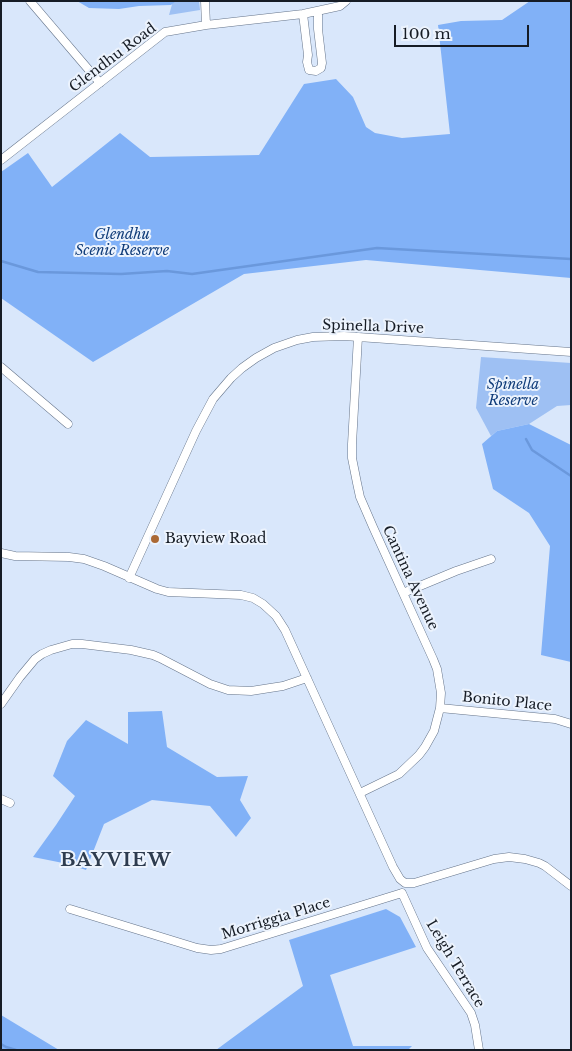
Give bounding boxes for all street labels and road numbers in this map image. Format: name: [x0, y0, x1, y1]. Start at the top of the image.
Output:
street label: Glendhu Road: [66, 20, 160, 96]
street label: Spinella Drive: [322, 317, 424, 337]
street label: Cantina Avenue: [378, 523, 442, 633]
street label: Bonito Place: [461, 689, 553, 715]
street label: Morriggia Place: [220, 894, 332, 944]
street label: Leigh Terrace: [422, 917, 488, 1011]

